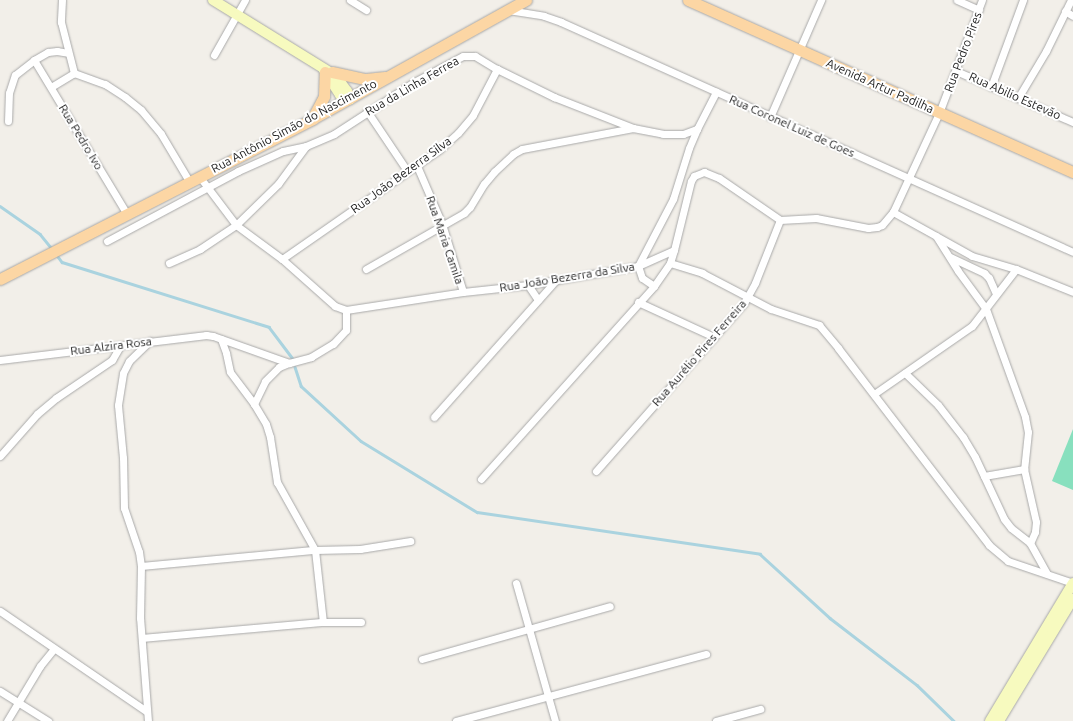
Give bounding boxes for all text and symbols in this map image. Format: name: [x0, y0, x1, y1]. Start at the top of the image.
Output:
street label: Rua Pedro Pires: [941, 10, 985, 94]
street label: Rua da Linha Ferrea: [363, 53, 461, 119]
street label: Avenida Artur Padilha: [824, 56, 936, 116]
street label: Rua Abilio Estevão: [967, 69, 1063, 123]
street label: Rua Antônio Simão do Nascimento: [209, 76, 379, 176]
street label: Rua Coronel Luiz de Goes: [727, 92, 857, 160]
street label: Rua Pedro Ivo: [56, 102, 106, 172]
street label: Rua João Bezerra Silva: [348, 134, 454, 216]
street label: Rua Maria Camila: [423, 194, 467, 286]
street label: Rua João Bezerra da Silva: [498, 259, 636, 295]
street label: Rua Aurélio Pires Ferreira: [649, 297, 749, 409]
street label: Rua Alzira Rosa: [69, 334, 153, 358]

